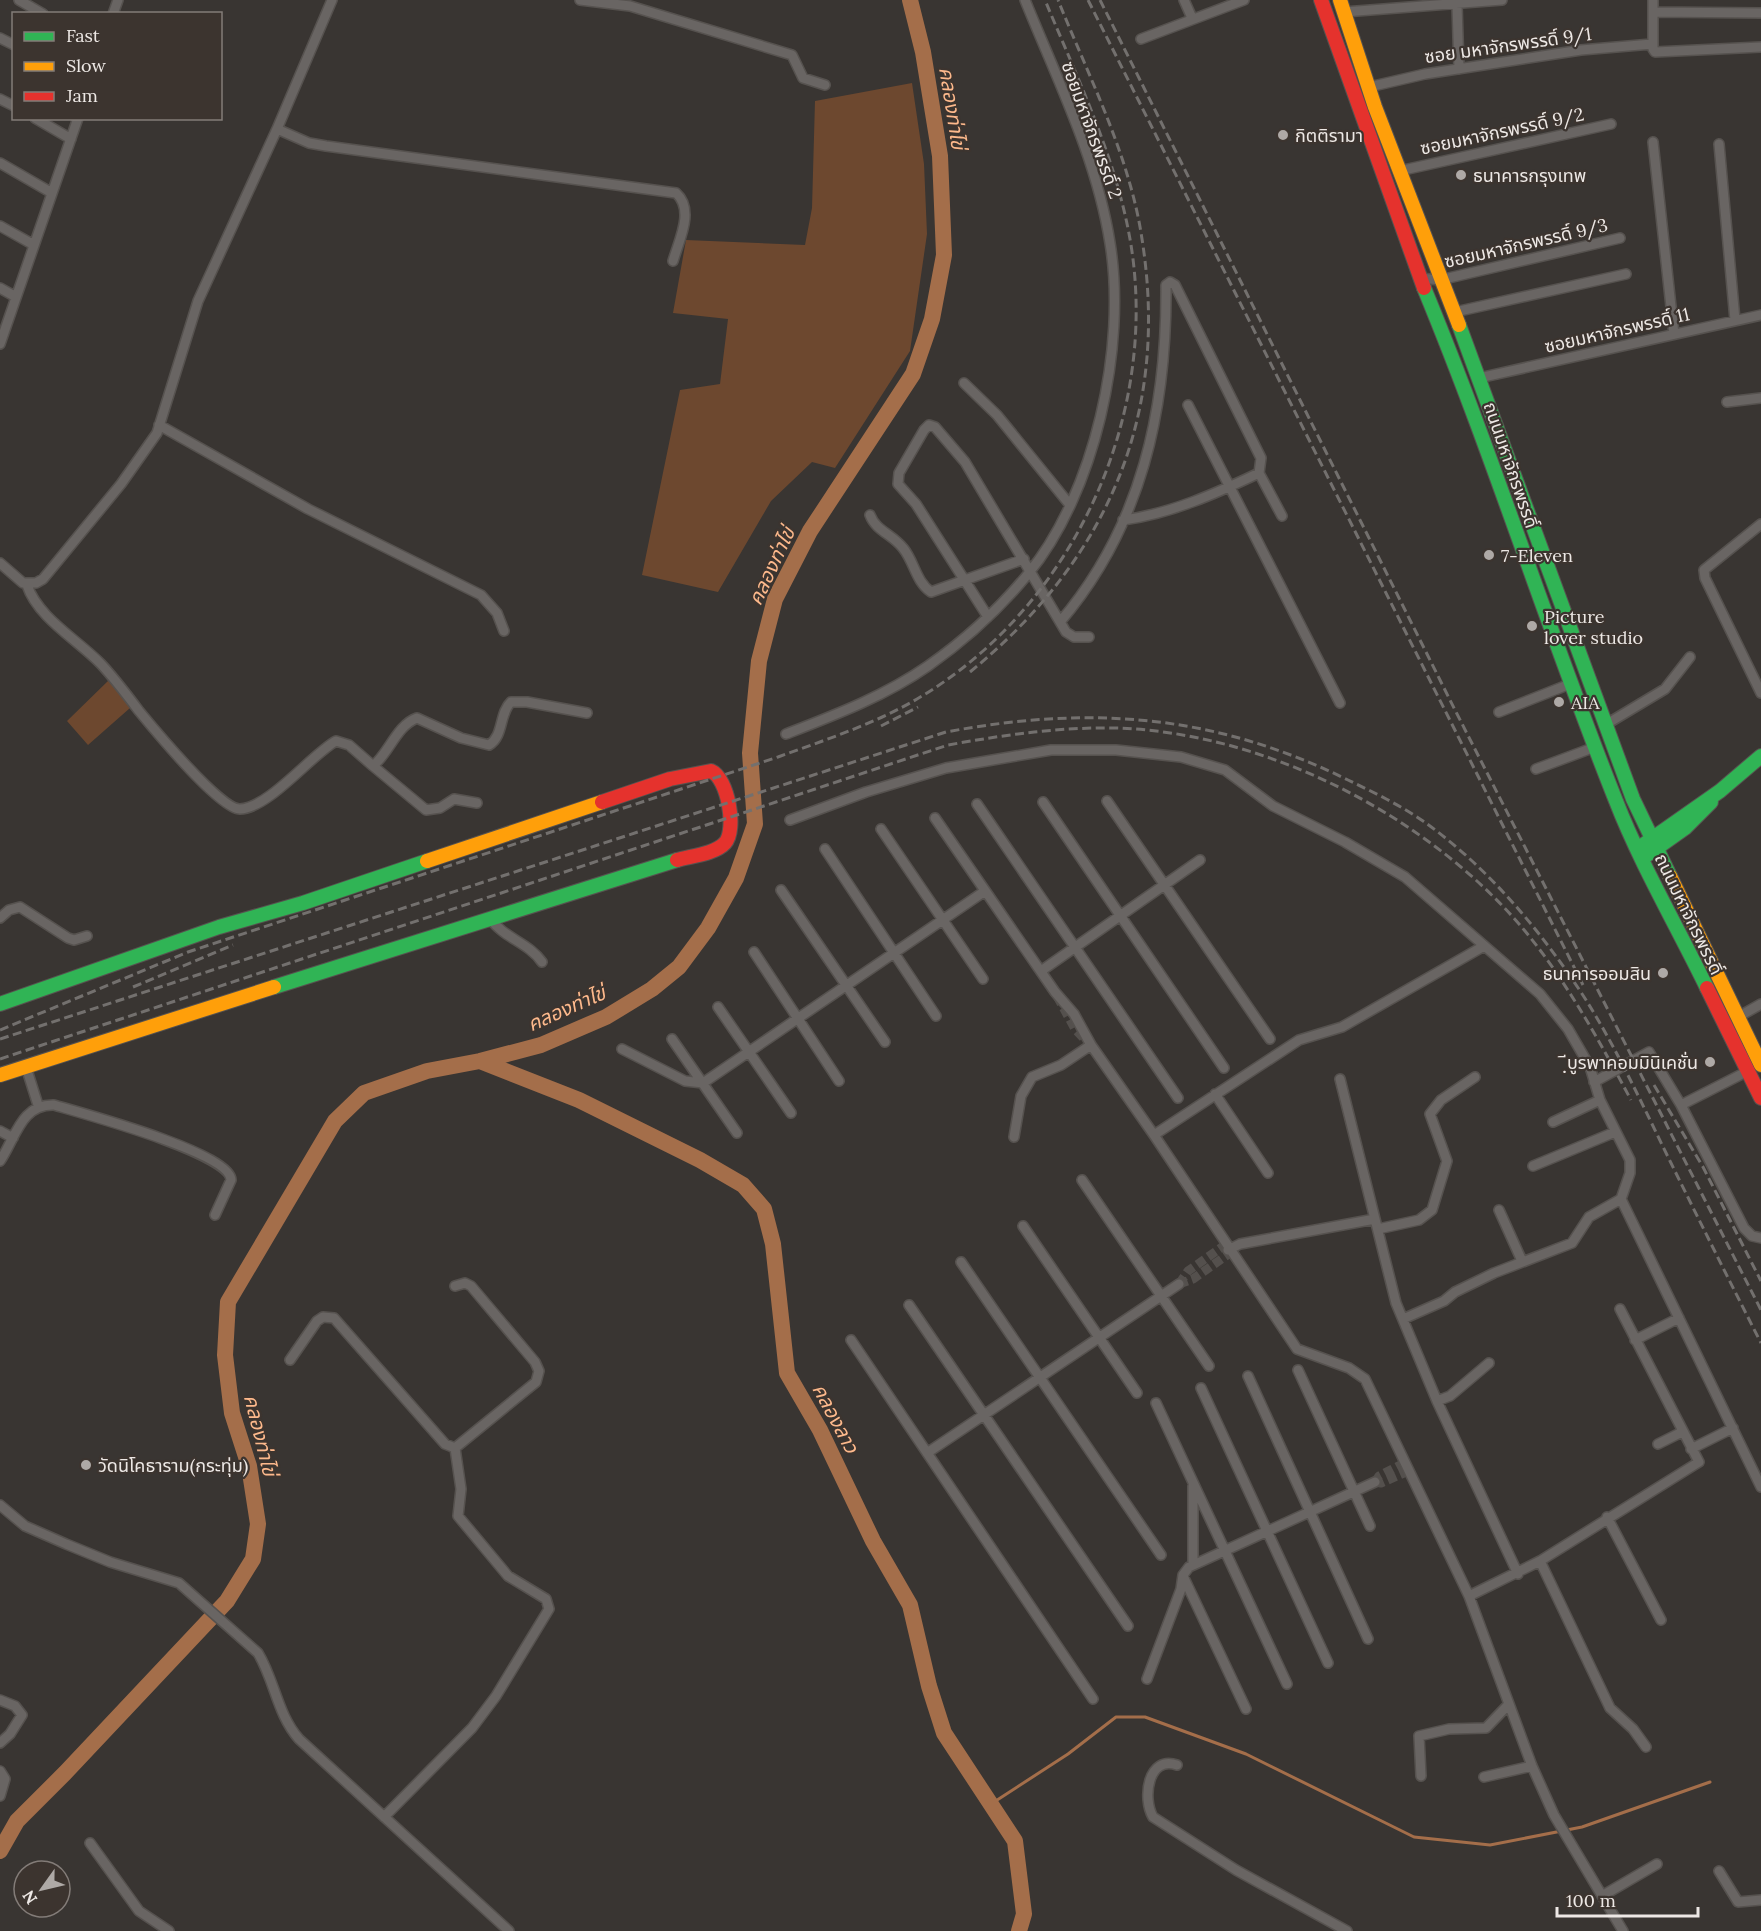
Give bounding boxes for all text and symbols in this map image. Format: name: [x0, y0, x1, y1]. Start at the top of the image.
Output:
legend: [12, 12, 222, 120]
street label: ซอย มหาจักรพรรดิ์ 9/1: [1423, 22, 1593, 68]
text: Fast: [66, 24, 100, 47]
text: Slow: [66, 54, 106, 77]
street label: ซอยมหาจักรพรรดิ์ 2: [1056, 58, 1128, 202]
water label: คลองท่าไข่: [934, 65, 972, 154]
text: Jam: [65, 84, 98, 107]
street label: ซอยมหาจักรพรรดิ์ 9/2: [1418, 102, 1586, 160]
place label: กิตติรามา: [1295, 124, 1363, 147]
marker: กิตติรามา: [1276, 128, 1290, 142]
place label: ธนาคารกรุงเทพ: [1473, 164, 1586, 187]
marker: ธนาคารกรุงเทพ: [1454, 168, 1468, 182]
street label: ซอยมหาจักรพรรดิ์ 9/3: [1442, 213, 1610, 273]
street label: ซอยมหาจักรพรรดิ์ 11: [1542, 302, 1692, 358]
street label: ถนนมหาจักรพรรดิ์: [1479, 399, 1543, 531]
water label: คลองท่าไข่: [742, 520, 801, 609]
place label: 7-Eleven: [1501, 544, 1573, 567]
marker: 7-Eleven: [1482, 548, 1496, 562]
place label: Picture lover studio: [1544, 605, 1643, 649]
marker: Picture lover studio: [1525, 619, 1539, 633]
place label: AIA: [1570, 691, 1600, 714]
marker: AIA: [1552, 695, 1566, 709]
street label: ถนนมหาจักรพรรดิ์: [1650, 850, 1728, 978]
place label: ธนาคารออมสิน: [1543, 962, 1651, 985]
marker: ธนาคารออมสิน: [1656, 966, 1670, 980]
water label: คลองท่าไข่: [523, 978, 612, 1036]
place label: ฺีบูรพาคอมมินิเคชั่น: [1557, 1051, 1698, 1075]
marker: ฺีบูรพาคอมมินิเคชั่น: [1703, 1055, 1717, 1069]
water label: คลองลาว: [807, 1379, 865, 1458]
water label: คลองท่าไข่: [239, 1392, 284, 1481]
place label: วัดนิโคธาราม(กระทุ่ม): [98, 1454, 248, 1477]
marker: วัดนิโคธาราม(กระทุ่ม): [79, 1458, 93, 1472]
north arrow: [12, 1859, 72, 1919]
scale bar: [1557, 1880, 1698, 1918]
text: N: [18, 1887, 41, 1908]
text: 100 m: [1566, 1889, 1616, 1912]

